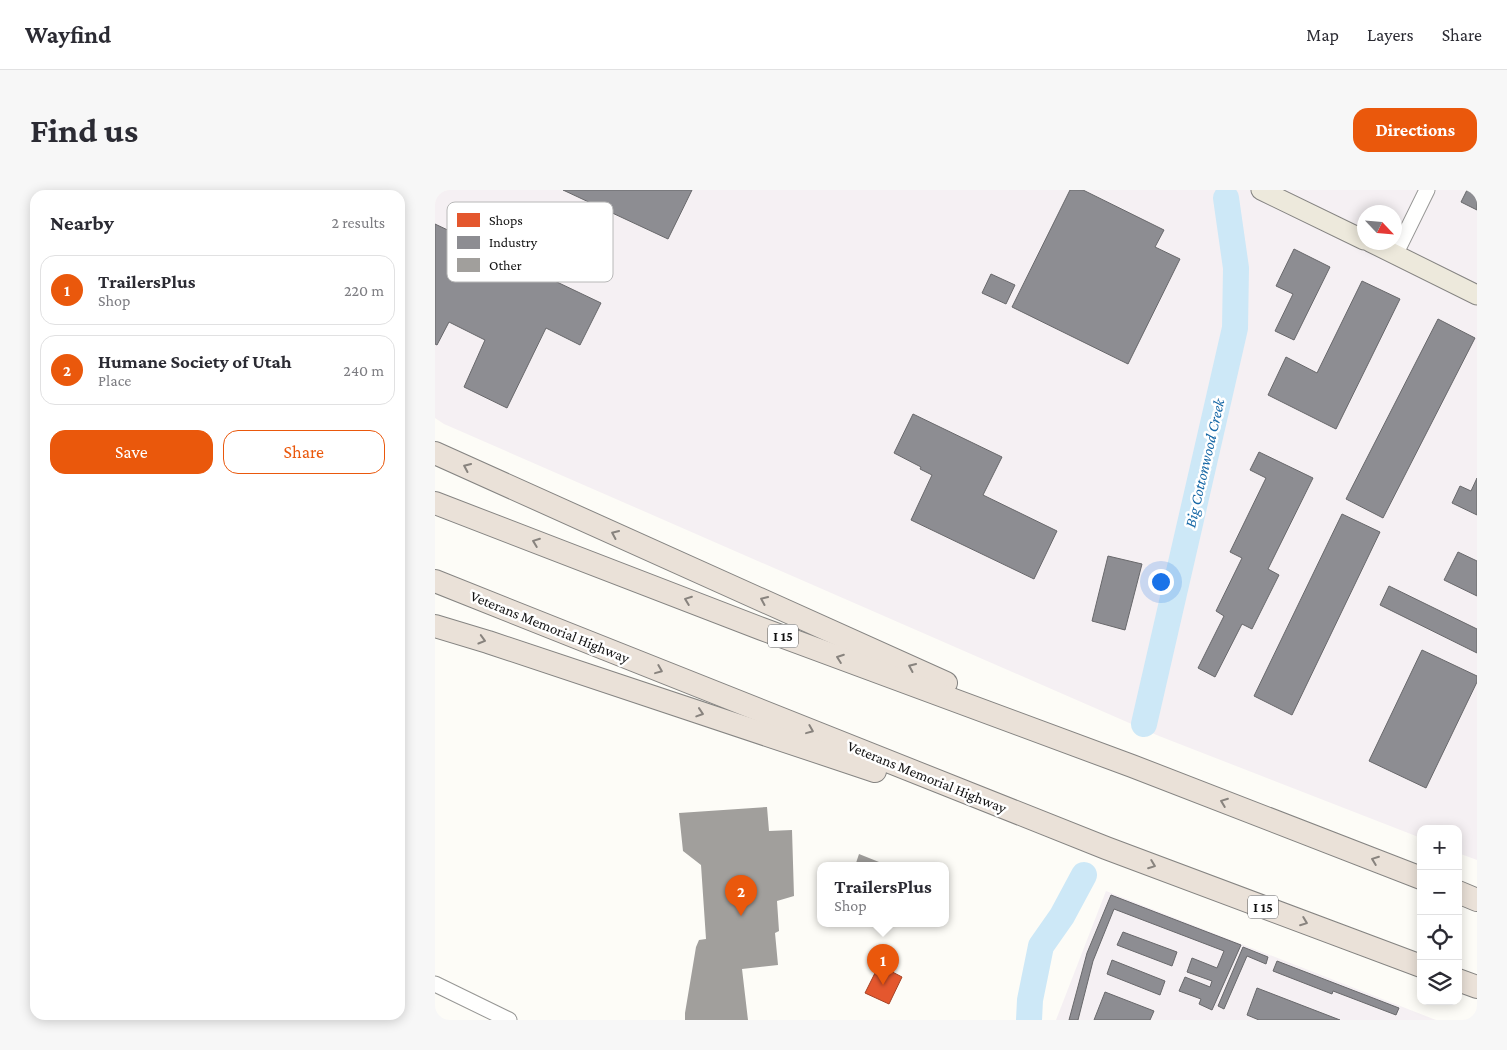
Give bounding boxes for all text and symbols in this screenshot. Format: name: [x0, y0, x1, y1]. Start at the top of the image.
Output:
text: Wayfind: [25, 21, 111, 48]
text: Map: [1306, 25, 1339, 45]
text: Layers: [1367, 25, 1414, 45]
text: Share: [1442, 25, 1482, 45]
button: Directions: [1353, 108, 1477, 152]
text: Find us: [30, 111, 138, 150]
legend: [447, 202, 613, 282]
north arrow: [1357, 205, 1402, 250]
text: Nearby: [50, 211, 114, 235]
text: Shops: [489, 212, 523, 228]
text: 2 results: [332, 214, 385, 231]
text: Industry: [489, 234, 538, 250]
text: Other: [489, 257, 522, 273]
text: TrailersPlus: [98, 271, 195, 292]
text: 1: [64, 282, 70, 299]
text: 220 m: [344, 282, 384, 299]
text: Shop: [98, 292, 130, 309]
text: Humane Society of Utah: [98, 351, 292, 372]
text: 2: [63, 362, 71, 379]
text: 240 m: [343, 362, 384, 379]
text: Place: [98, 372, 131, 389]
water label: Big Cottonwood Creek: [1181, 396, 1229, 530]
button: Save: [50, 430, 213, 474]
button: Share: [223, 430, 385, 474]
one-way arrow: [463, 463, 472, 473]
one-way arrow: [611, 529, 620, 540]
one-way arrow: [533, 538, 541, 548]
your location: [1148, 569, 1174, 595]
street label: Veterans Memorial Highway: [468, 588, 632, 667]
one-way arrow: [684, 596, 693, 606]
one-way arrow: [760, 596, 769, 607]
road number: I 15: [768, 624, 798, 648]
one-way arrow: [477, 634, 485, 644]
one-way arrow: [836, 654, 845, 664]
one-way arrow: [908, 663, 917, 673]
one-way arrow: [654, 664, 663, 674]
one-way arrow: [695, 707, 704, 717]
one-way arrow: [805, 724, 814, 734]
street label: Veterans Memorial Highway: [845, 738, 1009, 817]
one-way arrow: [1220, 798, 1229, 808]
map controls: [1417, 825, 1462, 1005]
button: +: [1417, 825, 1462, 870]
one-way arrow: [1371, 856, 1380, 866]
one-way arrow: [1147, 859, 1155, 869]
popup: [817, 862, 949, 927]
button: −: [1417, 870, 1462, 915]
pin: 2: [725, 875, 757, 916]
text: TrailersPlus: [834, 876, 932, 897]
road number: I 15: [1248, 896, 1278, 919]
text: Shop: [834, 897, 867, 914]
button: locate: [1417, 915, 1462, 960]
one-way arrow: [1299, 916, 1308, 926]
pin: 1: [867, 944, 899, 985]
button: layers: [1417, 960, 1462, 1005]

